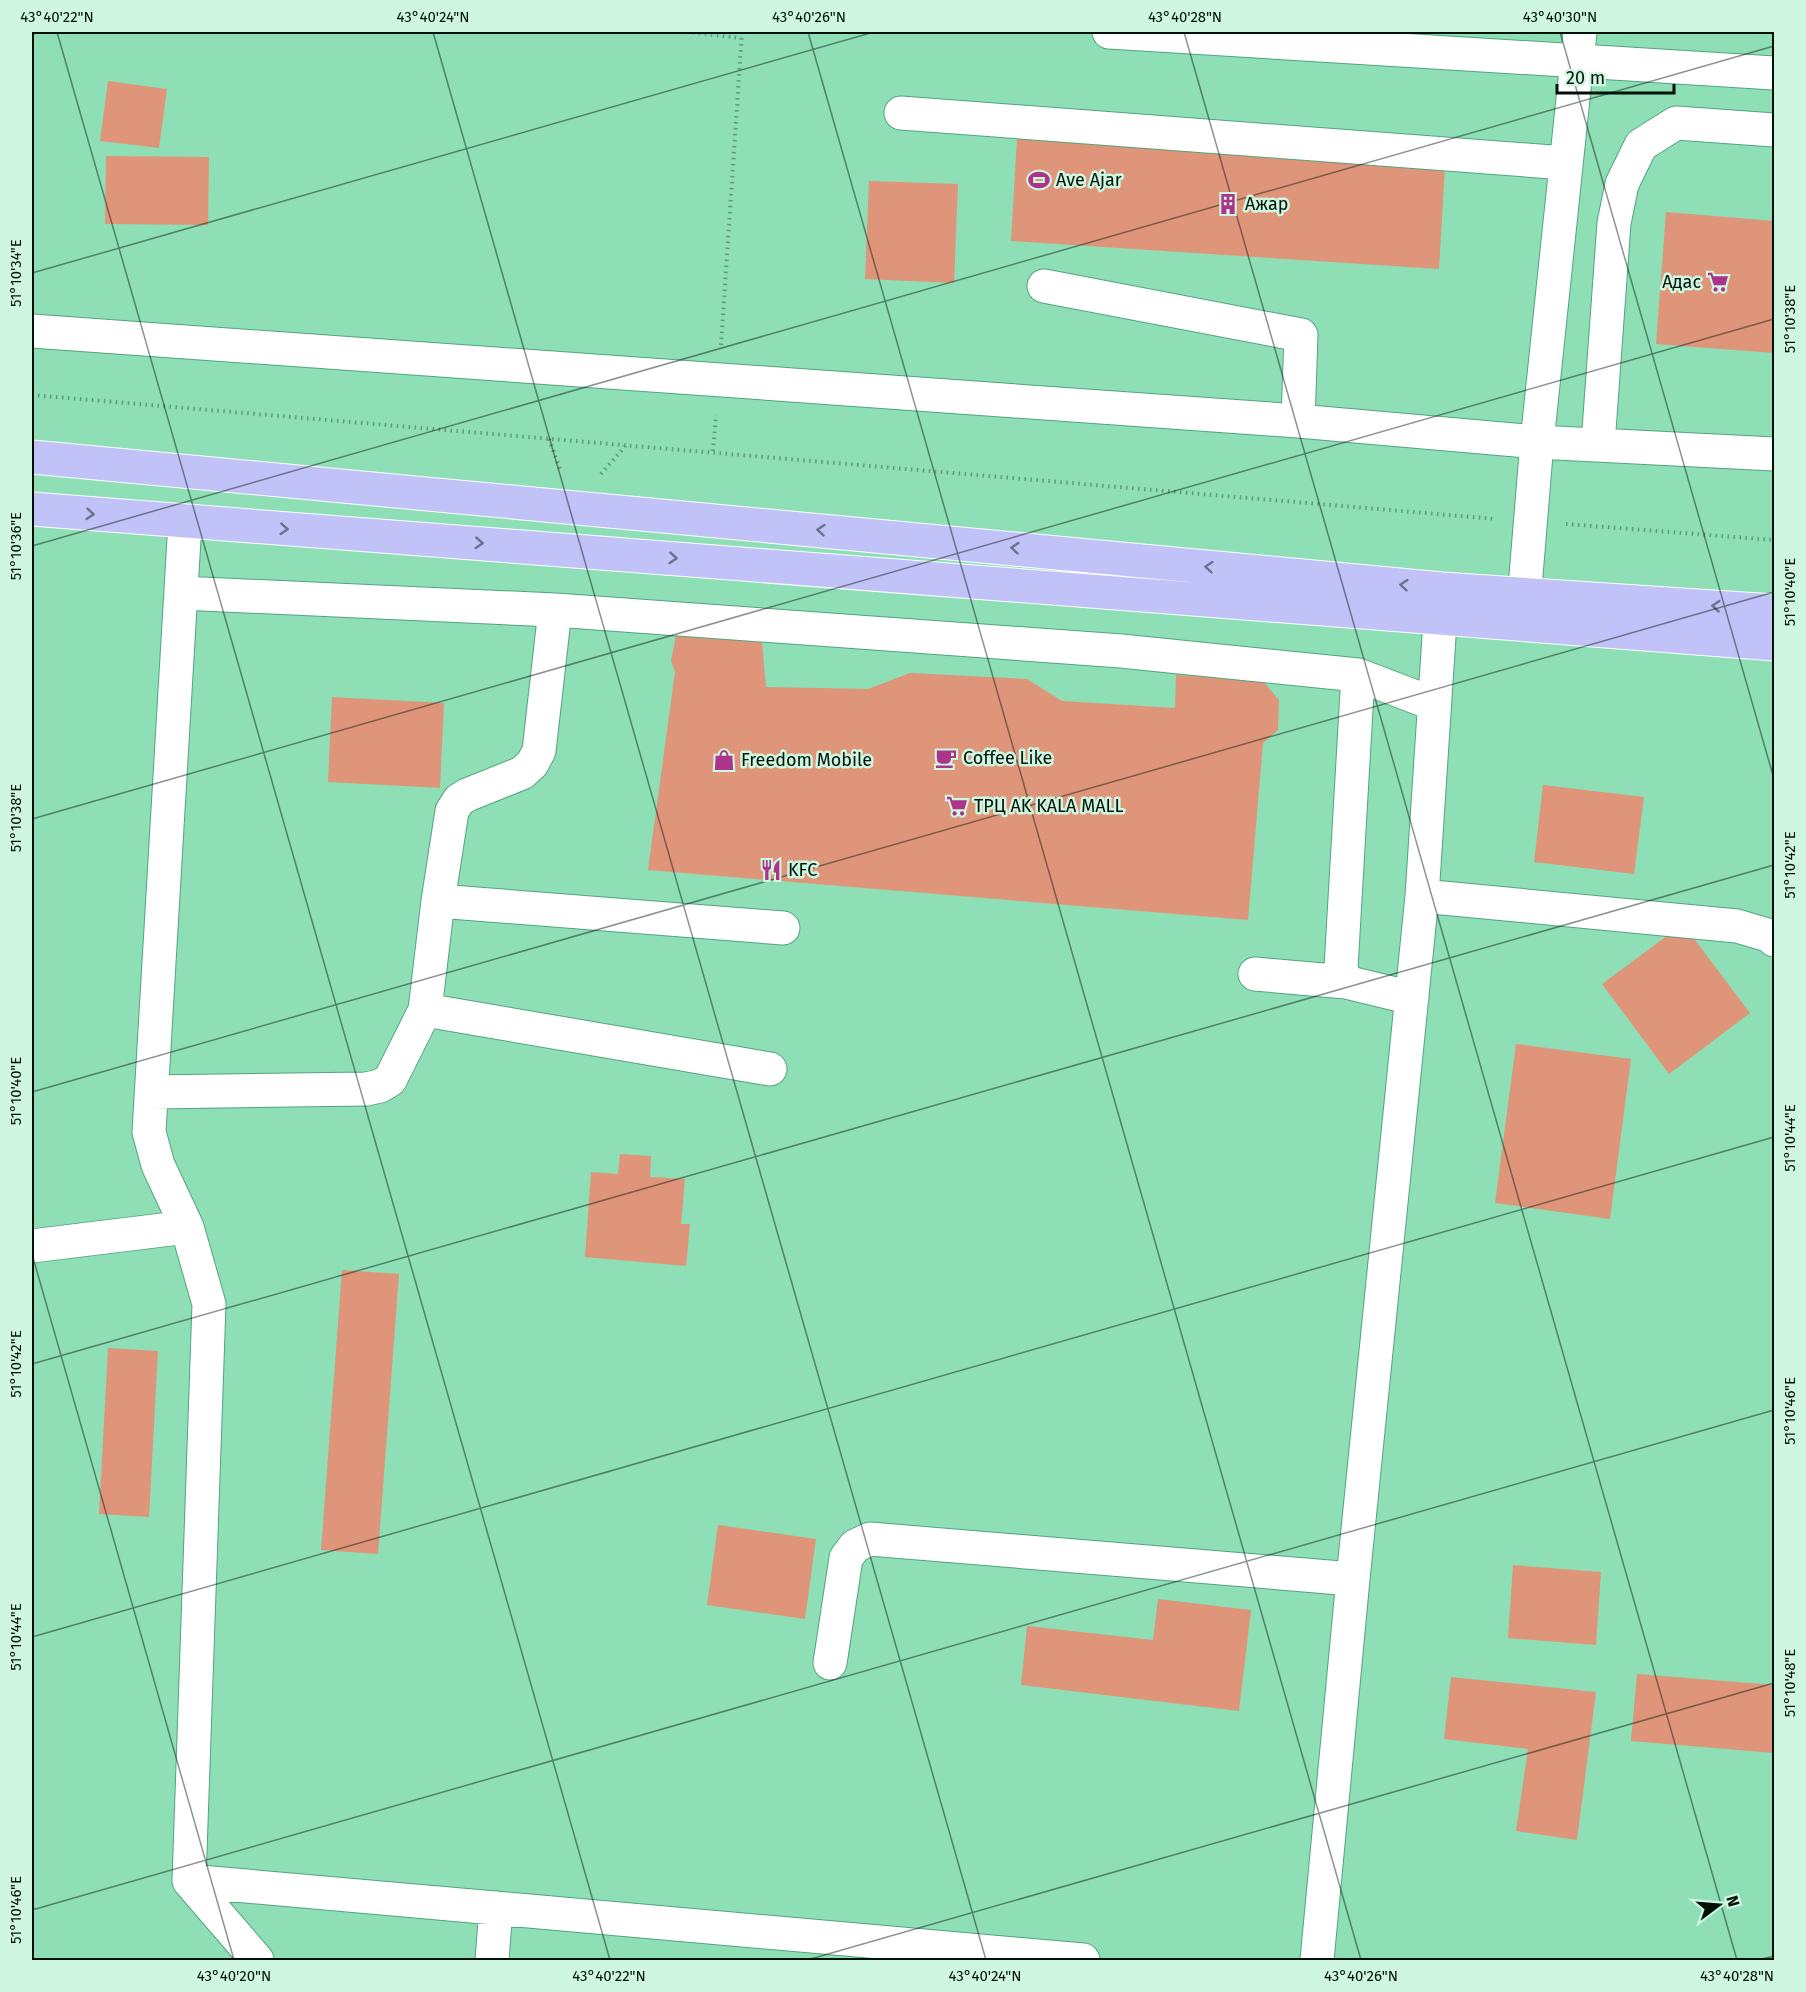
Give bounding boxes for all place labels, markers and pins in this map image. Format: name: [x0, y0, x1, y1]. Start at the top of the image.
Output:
sports icon: Ave Ajar: [1027, 168, 1051, 192]
place label: Ave Ajar: [1056, 169, 1122, 191]
building icon: Ажар: [1216, 192, 1240, 216]
place label: Ажар: [1245, 193, 1288, 215]
supermarket icon: Адас: [1706, 270, 1730, 294]
place label: Адас: [1662, 271, 1701, 293]
cafe icon: Coffee Like: [934, 746, 958, 770]
place label: Coffee Like: [963, 747, 1052, 769]
shop icon: Freedom Mobile: [712, 748, 736, 772]
place label: Freedom Mobile: [741, 749, 872, 771]
supermarket icon: ТРЦ AK KALA MALL: [945, 794, 969, 818]
place label: ТРЦ AK KALA MALL: [974, 795, 1123, 817]
restaurant icon: KFC: [759, 858, 783, 882]
place label: KFC: [788, 859, 817, 881]

